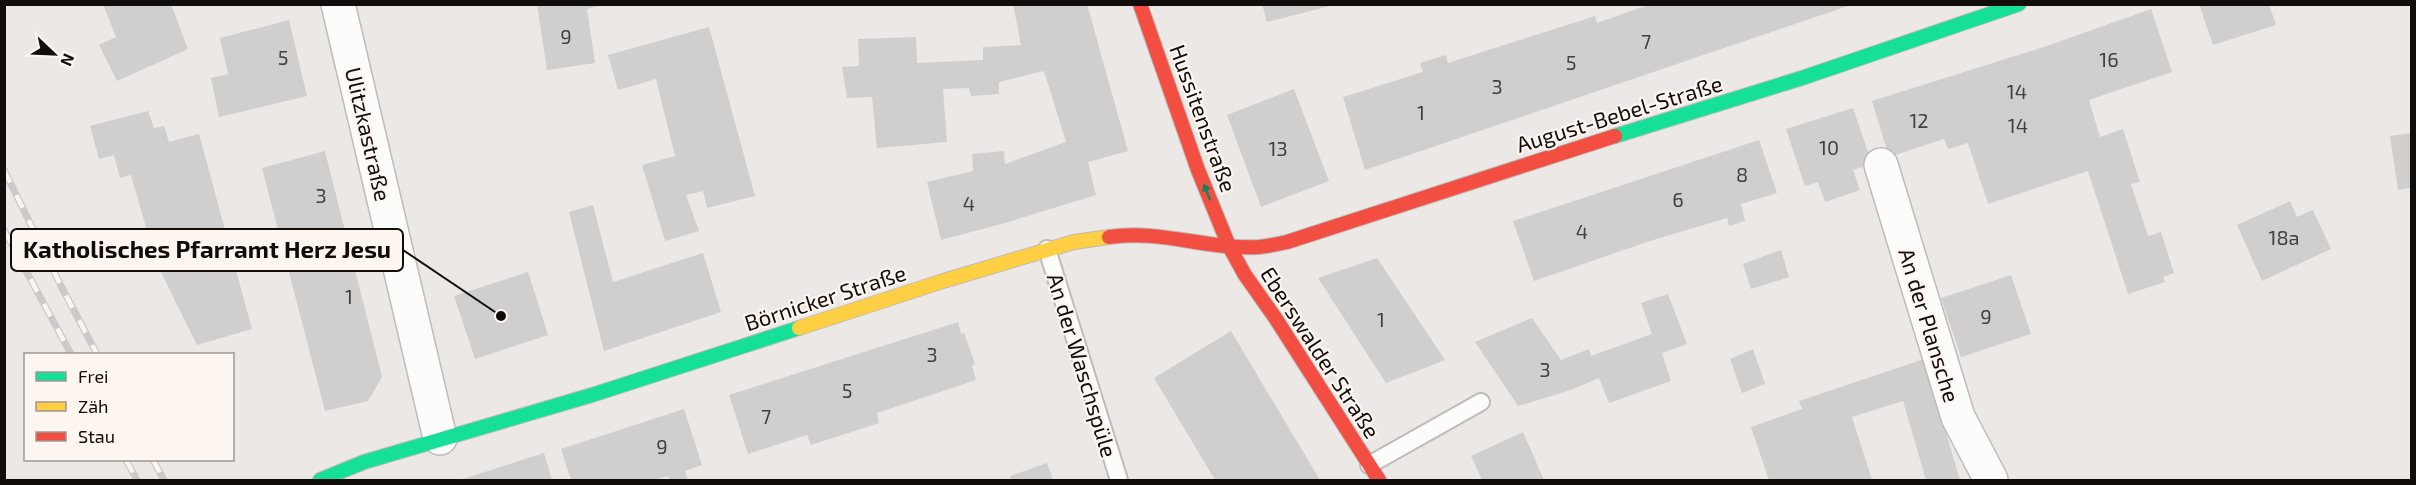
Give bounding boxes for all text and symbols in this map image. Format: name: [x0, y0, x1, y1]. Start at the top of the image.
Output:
north arrow: [24, 24, 84, 84]
house number: 9: [560, 24, 572, 48]
house number: 7: [1641, 29, 1651, 53]
street label: Hussitenstraße: [1165, 41, 1243, 195]
house number: 5: [278, 45, 288, 69]
house number: 16: [2099, 47, 2119, 71]
house number: 5: [1566, 50, 1576, 74]
text: N: [57, 51, 79, 69]
street label: Ulitzkastraße: [341, 64, 397, 204]
street label: August-Bebel-Straße: [1513, 69, 1725, 157]
house number: 3: [1491, 74, 1503, 98]
house number: 14: [2007, 79, 2027, 103]
house number: 1: [1417, 100, 1425, 124]
house number: 12: [1909, 108, 1929, 132]
house number: 14: [2008, 113, 2028, 137]
house number: 10: [1819, 135, 1839, 159]
house number: 13: [1268, 136, 1288, 160]
house number: 8: [1736, 162, 1748, 186]
one-way arrow: [1202, 182, 1212, 200]
house number: 3: [315, 183, 327, 207]
house number: 6: [1672, 187, 1684, 211]
house number: 4: [963, 191, 975, 215]
house number: 4: [1576, 219, 1588, 243]
house number: 18a: [2268, 225, 2300, 249]
callout: Katholisches Pfarramt Herz Jesu: [11, 229, 403, 271]
text: Katholisches Pfarramt Herz Jesu: [23, 234, 391, 263]
street label: An der Plansche: [1894, 245, 1966, 405]
street label: Börnicker Straße: [741, 259, 909, 335]
street label: Eberswalder Straße: [1256, 261, 1386, 443]
street label: An der Waschspüle: [1043, 270, 1123, 460]
house number: 1: [345, 284, 353, 308]
house number: 9: [1980, 304, 1992, 328]
house number: 1: [1377, 307, 1385, 331]
house number: 3: [926, 342, 938, 366]
legend: [24, 353, 234, 461]
house number: 3: [1539, 357, 1551, 381]
text: Frei: [78, 365, 109, 387]
house number: 5: [842, 378, 852, 402]
text: Zäh: [78, 395, 109, 417]
house number: 7: [761, 404, 771, 428]
text: Stau: [78, 425, 115, 447]
house number: 9: [656, 434, 668, 458]

